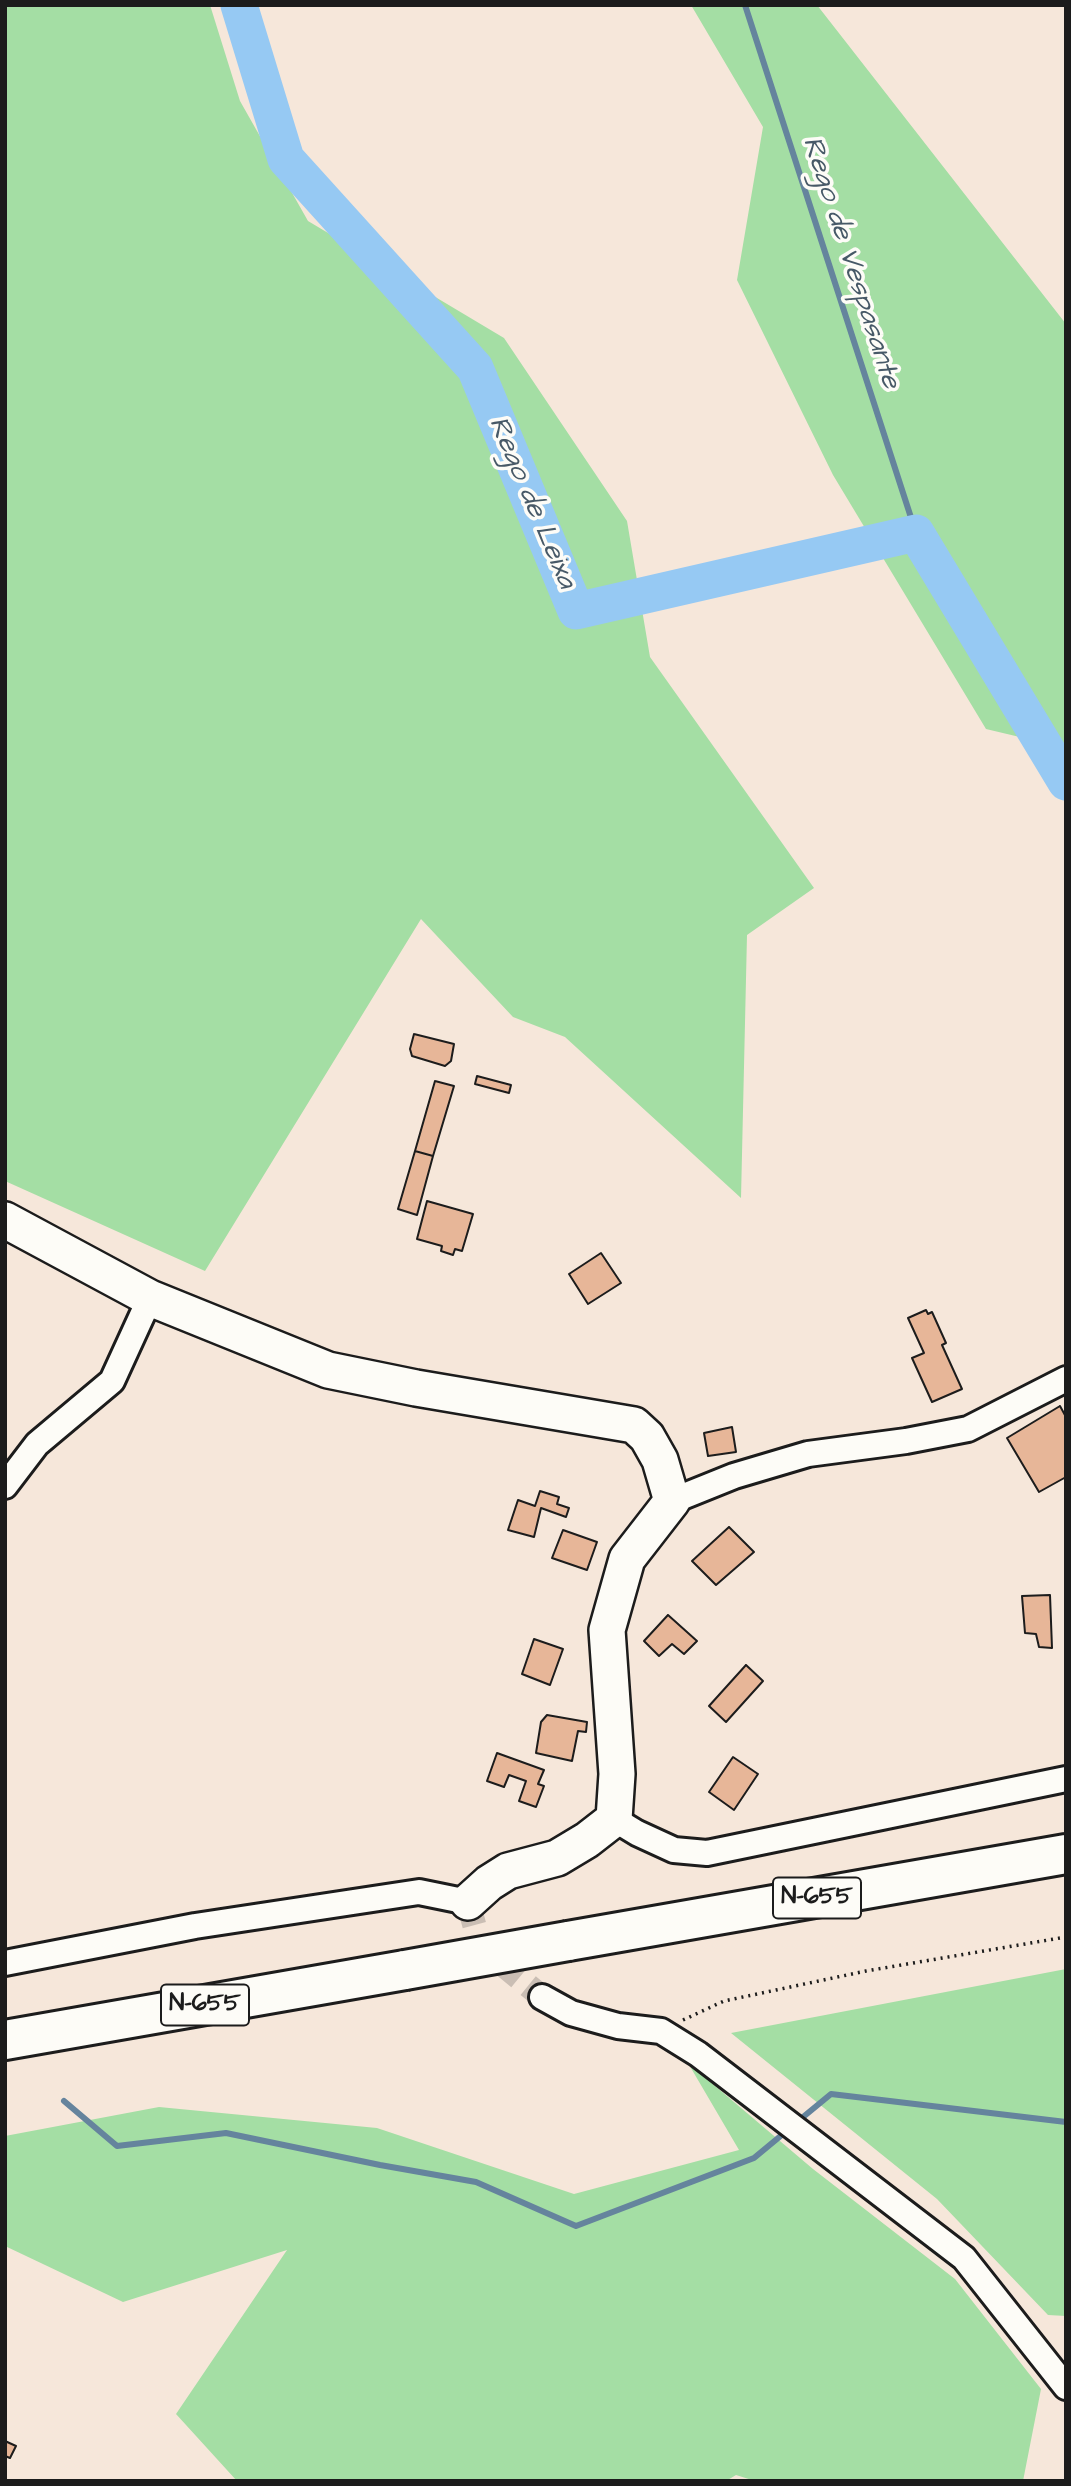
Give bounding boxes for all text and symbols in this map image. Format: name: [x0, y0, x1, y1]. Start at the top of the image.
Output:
water label: Rego de Vespasante: [793, 133, 907, 393]
water label: Rego de Leixa: [480, 412, 582, 594]
road number: N-655: [773, 1878, 861, 1919]
road number: N-655: [161, 1984, 249, 2026]

